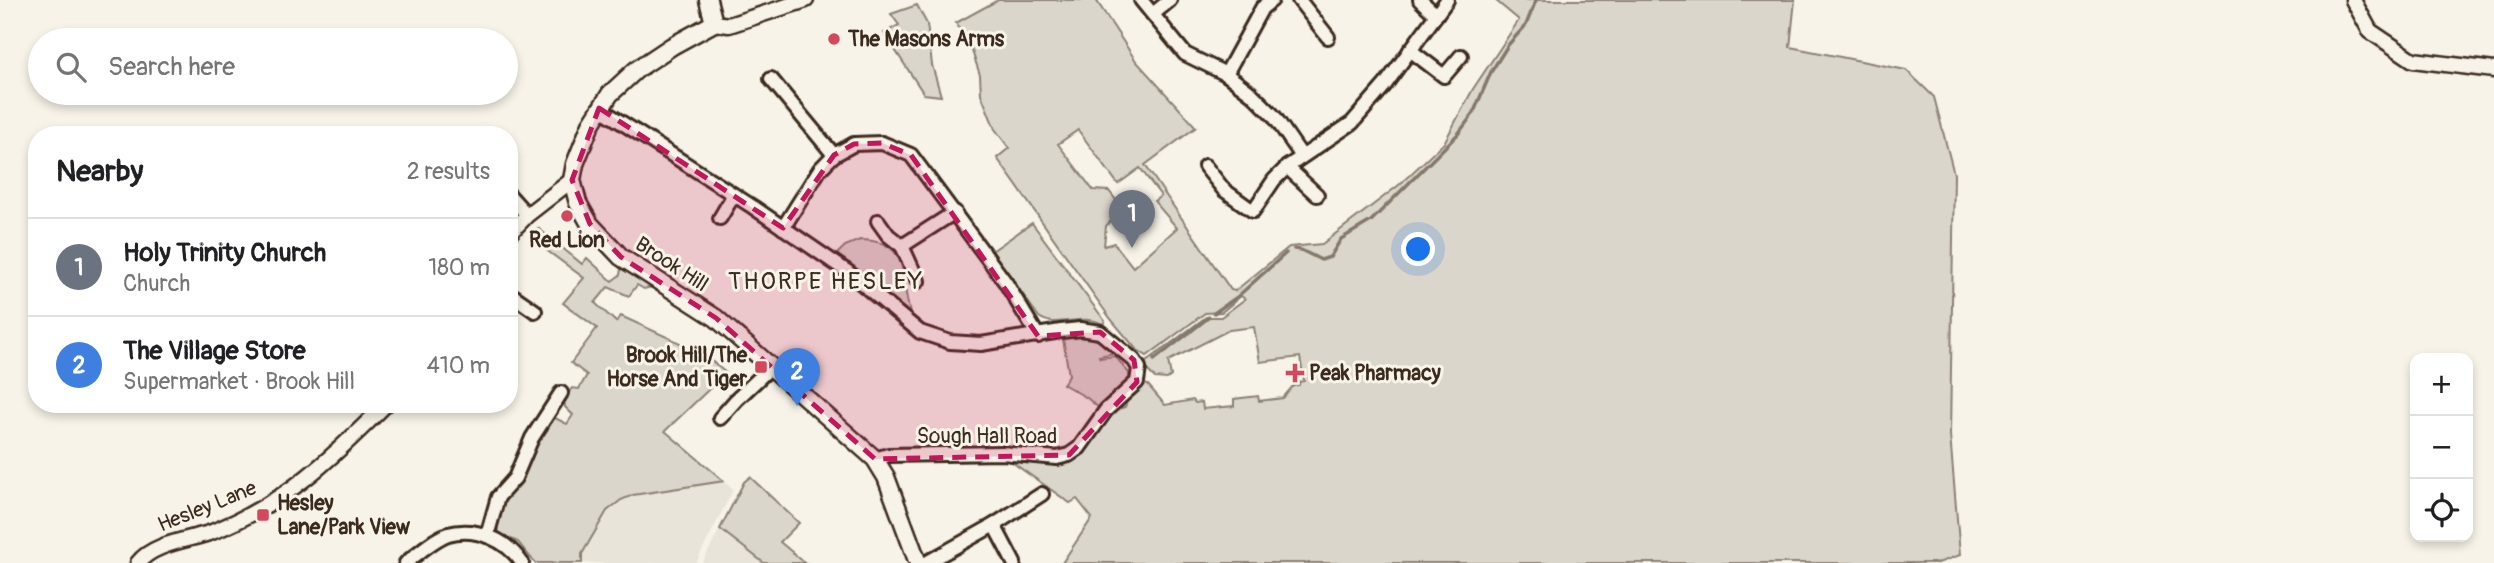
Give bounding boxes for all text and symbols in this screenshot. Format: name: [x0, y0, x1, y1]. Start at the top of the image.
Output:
place label: The Masons Arms: [847, 26, 1005, 53]
search box: [28, 28, 518, 105]
marker: The Masons Arms: [826, 31, 842, 47]
icon: search: [52, 48, 90, 86]
text: Search here: [108, 51, 235, 83]
text: Nearby: [56, 153, 143, 190]
text: 2 results: [407, 157, 490, 186]
pin: 1: [1109, 190, 1155, 248]
marker: Red Lion: [559, 208, 575, 224]
place label: Red Lion: [529, 227, 605, 254]
street label: Brook Hill: [630, 231, 713, 298]
your location: [1401, 232, 1435, 266]
text: Holy Trinity Church: [123, 237, 326, 269]
text: 1: [75, 253, 84, 282]
text: 180 m: [428, 253, 490, 282]
district label: THORPE HESLEY: [728, 267, 924, 296]
text: Church: [123, 269, 190, 298]
text: The Village Store: [123, 335, 305, 367]
place label: Brook Hill/The Horse And Tiger: [606, 342, 748, 393]
pin: 2: [774, 348, 820, 406]
text: 2: [73, 351, 85, 380]
text: 410 m: [427, 351, 490, 380]
map controls: [2410, 353, 2473, 542]
button: +: [2410, 353, 2473, 416]
marker: Brook Hill/The Horse And Tiger: [753, 359, 769, 375]
place label: Peak Pharmacy: [1309, 360, 1441, 387]
marker: Peak Pharmacy: [1287, 365, 1303, 381]
text: Supermarket · Brook Hill: [123, 367, 355, 396]
button: −: [2410, 416, 2473, 479]
street label: Sough Hall Road: [917, 423, 1057, 450]
street label: Hesley Lane: [154, 474, 261, 539]
button: locate: [2410, 479, 2473, 542]
place label: Hesley Lane/Park View: [277, 490, 411, 541]
marker: Hesley Lane/Park View: [255, 507, 271, 523]

